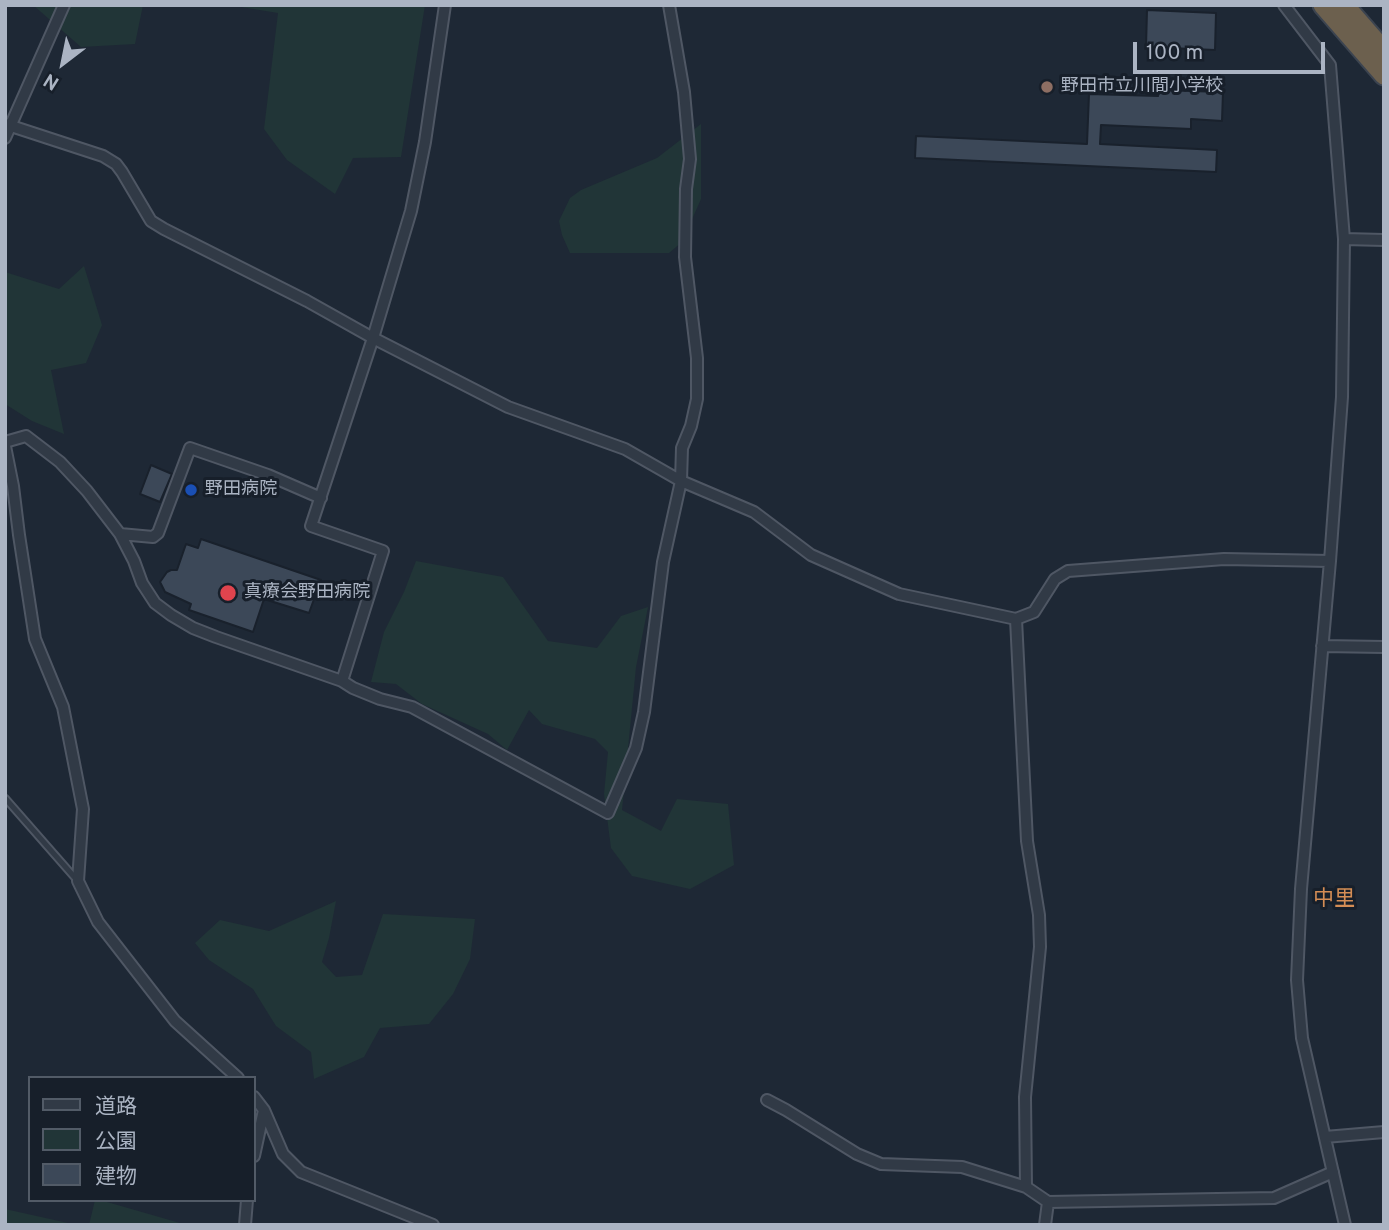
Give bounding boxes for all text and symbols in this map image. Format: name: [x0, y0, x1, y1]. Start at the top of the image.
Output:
north arrow: [28, 28, 98, 98]
scale bar: [1137, 28, 1330, 72]
text: 100 m: [1146, 40, 1203, 67]
text: N: [40, 67, 64, 95]
place label: 野田市立川間小学校: [1061, 76, 1223, 98]
marker: 野田市立川間小学校: [1039, 79, 1055, 95]
place label: 野田病院: [205, 479, 277, 501]
marker: 野田病院: [183, 482, 199, 498]
place label: 真療会野田病院: [244, 582, 370, 604]
marker: 真療会野田病院: [218, 583, 238, 603]
district label: 中里: [1313, 888, 1355, 914]
legend: [28, 1076, 256, 1202]
text: 道路: [95, 1094, 137, 1121]
text: 公園: [95, 1129, 137, 1156]
text: 建物: [95, 1164, 137, 1191]

